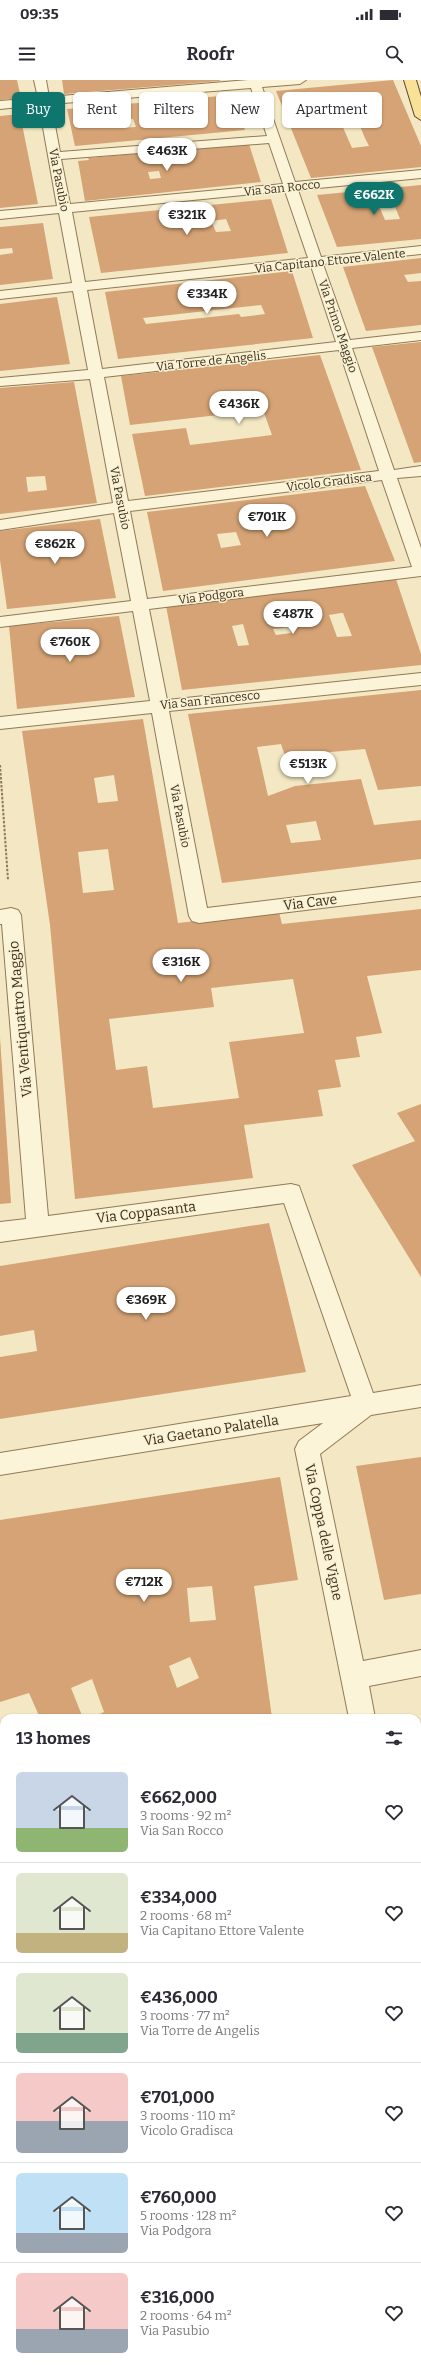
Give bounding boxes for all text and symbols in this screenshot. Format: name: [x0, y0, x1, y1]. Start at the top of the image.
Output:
text: 09:35: [20, 5, 59, 23]
icon: menu: [16, 43, 38, 65]
text: Roofr: [187, 43, 234, 65]
icon: search: [383, 43, 405, 65]
chip: Buy: [12, 92, 65, 128]
chip: Rent: [73, 92, 131, 128]
chip: Filters: [139, 92, 208, 128]
chip: New: [216, 92, 274, 128]
chip: Apartment: [282, 92, 382, 128]
pin: €463K: [139, 138, 195, 172]
text: €463K: [146, 143, 188, 158]
street label: Via Pasubio: [46, 147, 72, 213]
street label: Via San Rocco: [243, 177, 321, 199]
pin: €662K: [346, 182, 402, 216]
text: €662K: [354, 187, 394, 202]
pin: €321K: [159, 202, 215, 236]
text: €321K: [168, 207, 206, 222]
street label: Via Capitano Ettore Valente: [254, 246, 406, 276]
street label: Via Primo Maggio: [316, 278, 361, 374]
pin: €334K: [179, 281, 235, 315]
text: €334K: [187, 286, 227, 301]
street label: Via Torre de Angelis: [155, 348, 267, 374]
pin: €436K: [211, 391, 267, 425]
text: €436K: [218, 396, 260, 411]
street label: Via Pasubio: [107, 465, 133, 531]
street label: Vicolo Gradisca: [285, 470, 373, 494]
pin: €701K: [239, 504, 295, 538]
text: €701K: [248, 509, 286, 524]
pin: €862K: [27, 531, 83, 565]
text: €862K: [34, 536, 76, 551]
street label: Via Podgora: [177, 585, 245, 607]
pin: €487K: [265, 601, 321, 635]
text: €487K: [272, 606, 314, 621]
pin: €760K: [42, 629, 98, 663]
text: €760K: [49, 634, 91, 649]
street label: Via San Francesco: [159, 688, 261, 712]
pin: €513K: [280, 751, 336, 785]
text: €513K: [289, 756, 327, 771]
street label: Via Pasubio: [167, 783, 193, 849]
street label: Via Cave: [282, 891, 338, 914]
street label: Via Ventiquattro Maggio: [5, 940, 36, 1098]
pin: €316K: [153, 949, 209, 983]
text: €316K: [161, 954, 201, 969]
street label: Via Coppasanta: [95, 1198, 197, 1227]
pin: €369K: [118, 1287, 174, 1321]
text: €369K: [125, 1292, 167, 1307]
street label: Via Gaetano Palatella: [142, 1411, 280, 1450]
street label: Via Coppa delle Vigne: [301, 1462, 346, 1602]
pin: €712K: [116, 1569, 172, 1603]
text: €712K: [125, 1574, 163, 1589]
icon: filters: [383, 1727, 405, 1749]
text: 13 homes: [16, 1728, 91, 1749]
text: €662,000: [140, 1787, 217, 1808]
icon: home: [48, 1788, 96, 1836]
icon: heart: [383, 1801, 405, 1823]
text: 3 rooms · 92 m²: [140, 1808, 231, 1823]
text: Via San Rocco: [140, 1823, 223, 1838]
text: €334,000: [140, 1887, 217, 1908]
icon: home: [48, 1889, 96, 1937]
icon: heart: [383, 1902, 405, 1924]
text: 2 rooms · 68 m²: [140, 1908, 232, 1923]
text: Via Capitano Ettore Valente: [140, 1923, 304, 1938]
text: €436,000: [140, 1987, 218, 2008]
icon: home: [48, 1989, 96, 2037]
icon: heart: [383, 2002, 405, 2024]
text: 3 rooms · 77 m²: [140, 2008, 230, 2023]
text: Via Torre de Angelis: [140, 2023, 260, 2038]
text: €701,000: [140, 2087, 215, 2108]
icon: home: [48, 2089, 96, 2137]
icon: heart: [383, 2102, 405, 2124]
text: 3 rooms · 110 m²: [140, 2108, 235, 2123]
text: Vicolo Gradisca: [140, 2123, 233, 2138]
text: €760,000: [140, 2187, 217, 2208]
icon: home: [48, 2189, 96, 2237]
icon: heart: [383, 2202, 405, 2224]
text: 5 rooms · 128 m²: [140, 2208, 236, 2223]
text: Via Podgora: [140, 2223, 212, 2238]
text: €316,000: [140, 2287, 215, 2308]
icon: home: [48, 2289, 96, 2337]
icon: heart: [383, 2302, 405, 2324]
text: 2 rooms · 64 m²: [140, 2308, 232, 2323]
text: Via Pasubio: [140, 2323, 210, 2338]

